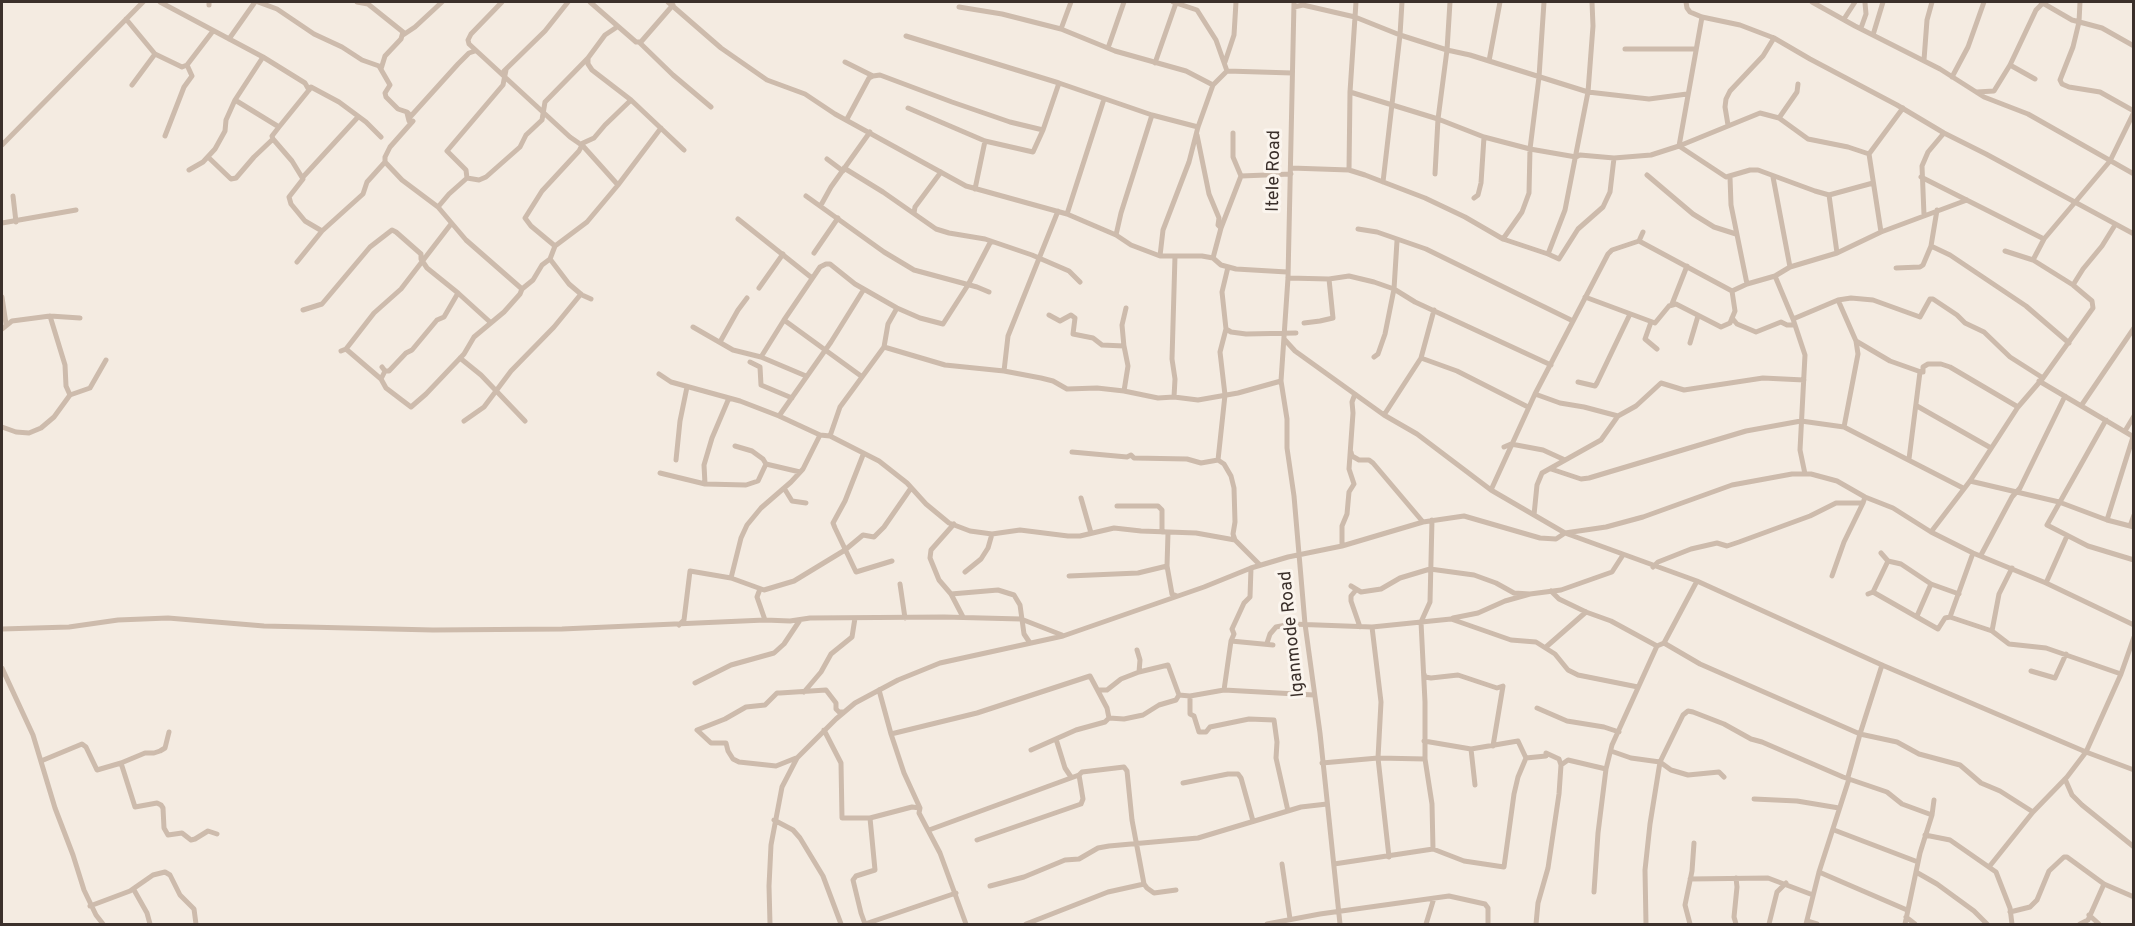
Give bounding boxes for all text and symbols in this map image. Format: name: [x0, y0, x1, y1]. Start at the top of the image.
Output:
street label: Itele Road: [1263, 130, 1287, 212]
street label: Iganmode Road: [1276, 570, 1310, 698]

